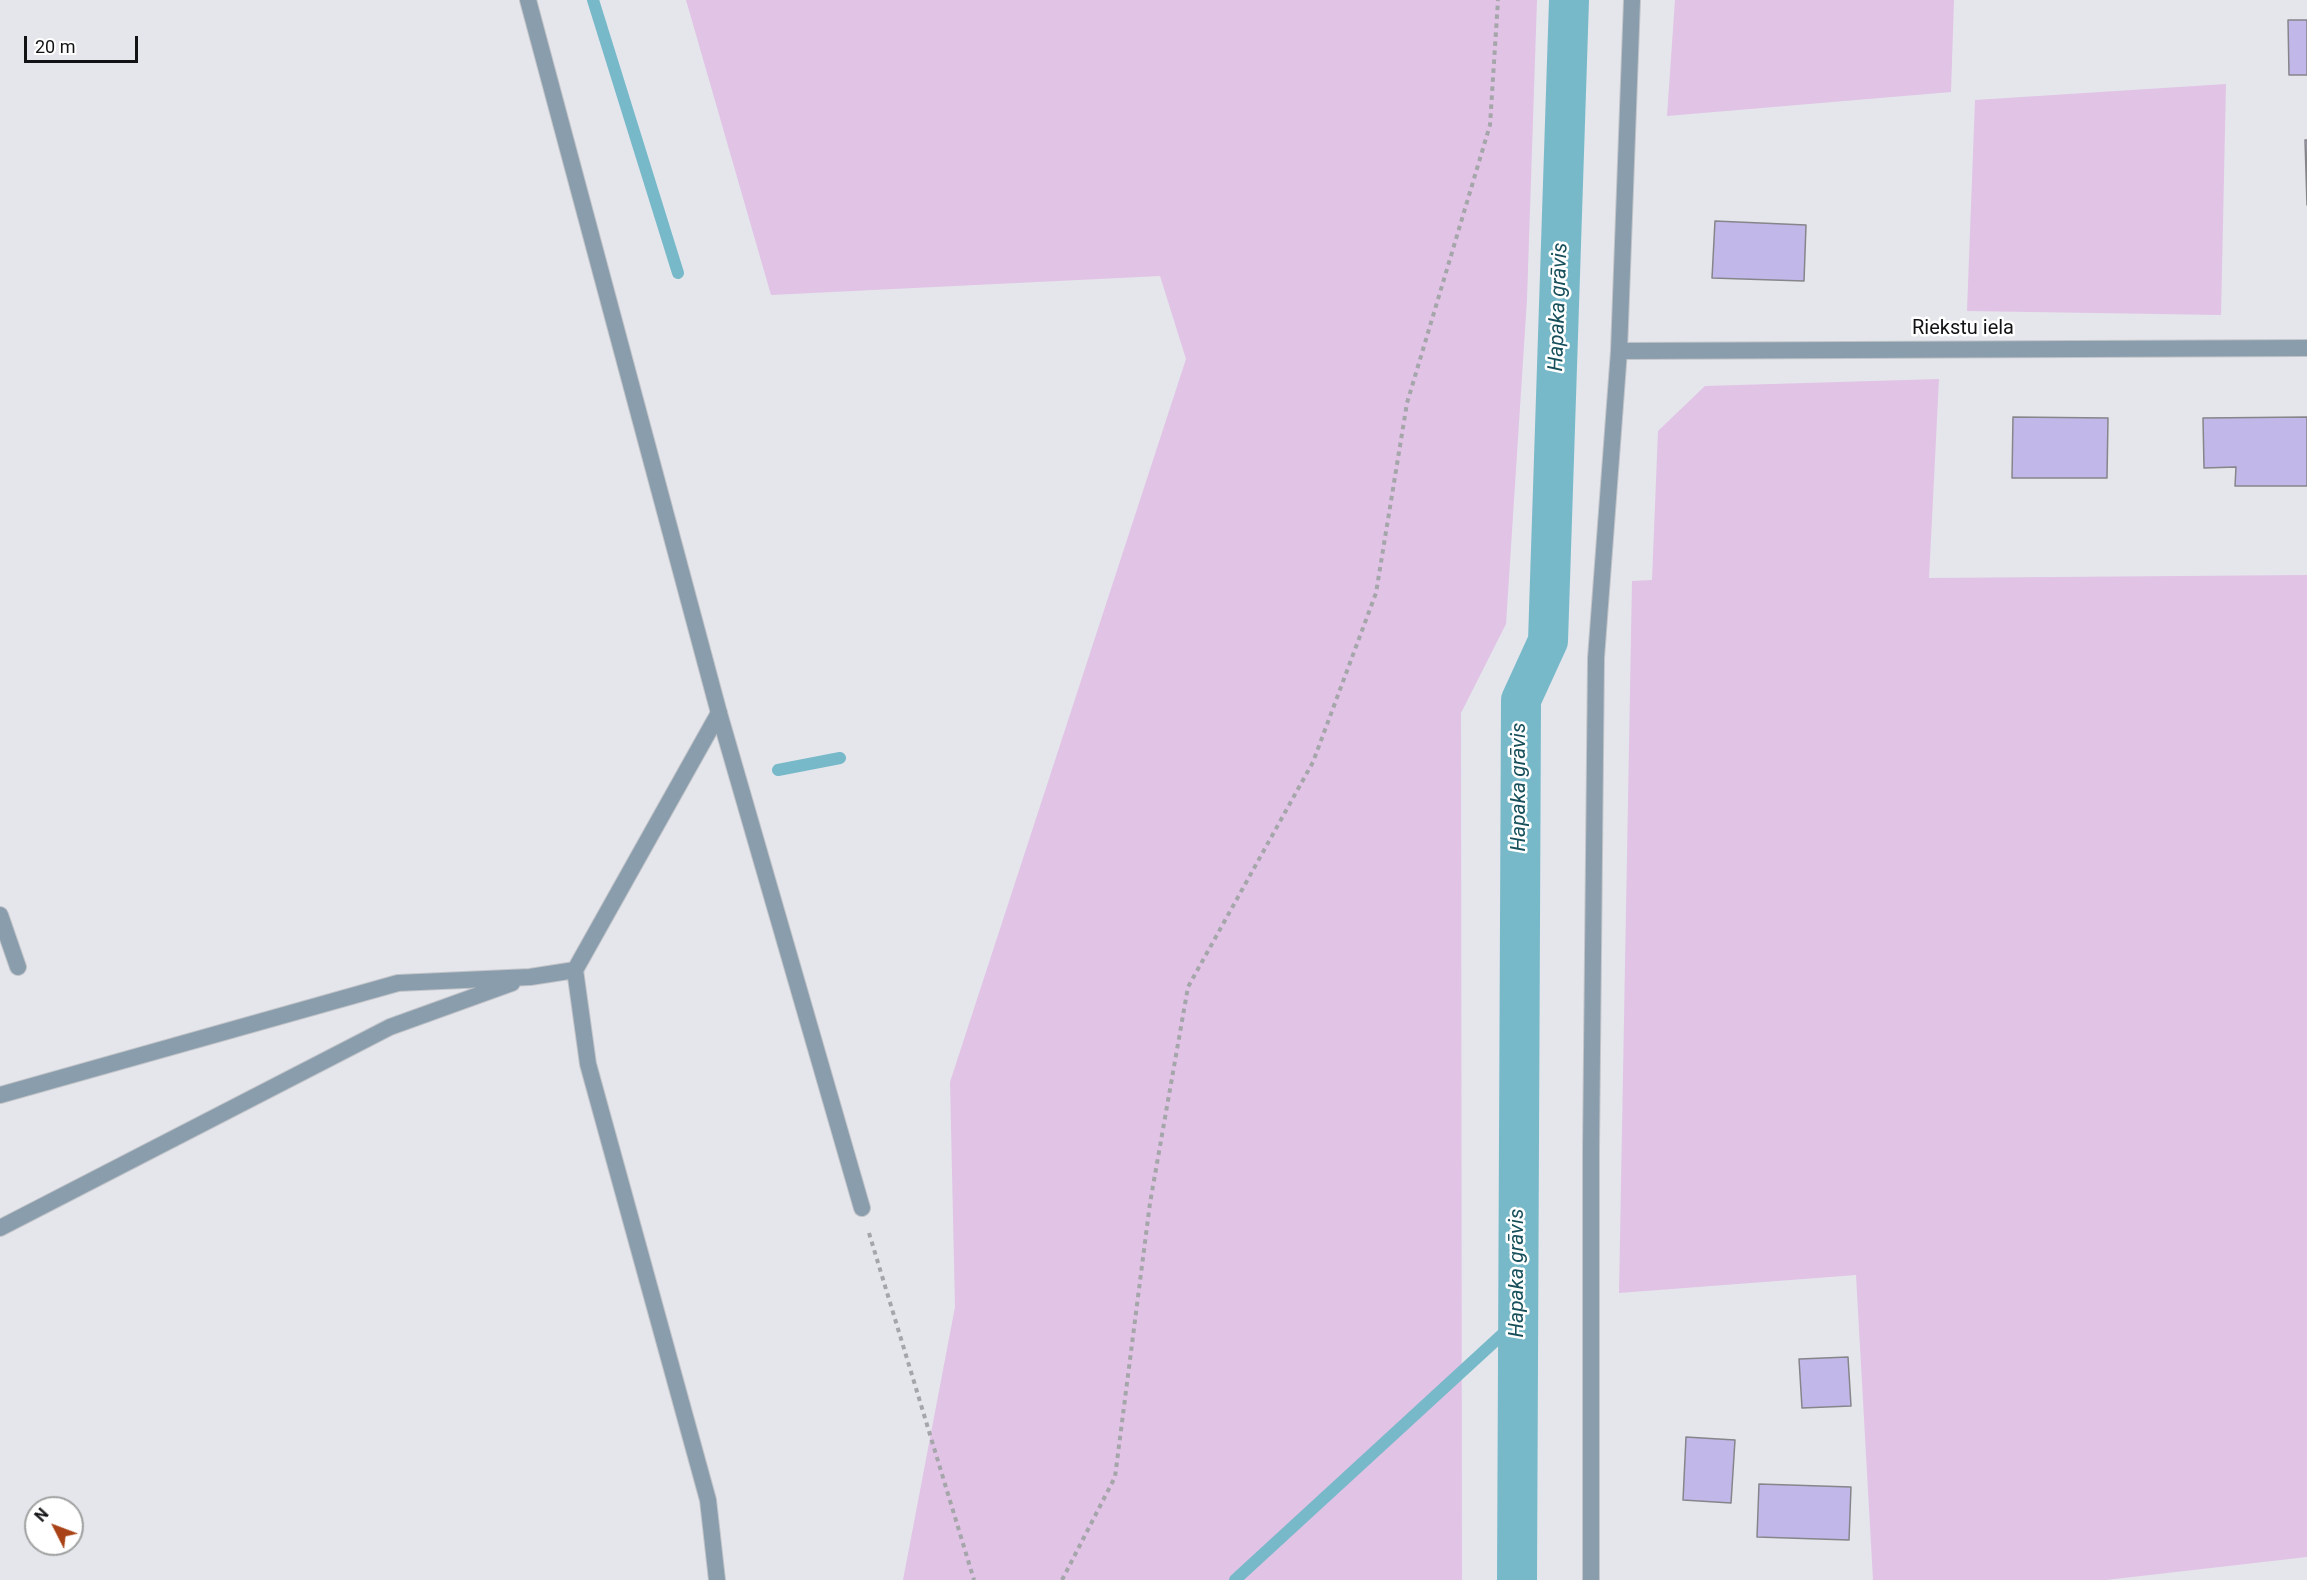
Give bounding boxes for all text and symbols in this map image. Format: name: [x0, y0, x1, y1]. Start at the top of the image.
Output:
scale bar: [27, 24, 141, 62]
text: 20 m: [35, 36, 75, 57]
water label: Hapaka grāvis: [1544, 242, 1574, 372]
street label: Riekstu iela: [1912, 317, 2014, 341]
water label: Hapaka grāvis: [1507, 723, 1533, 851]
water label: Hapaka grāvis: [1505, 1209, 1531, 1337]
north arrow: [24, 1496, 84, 1556]
text: N: [31, 1504, 53, 1526]

